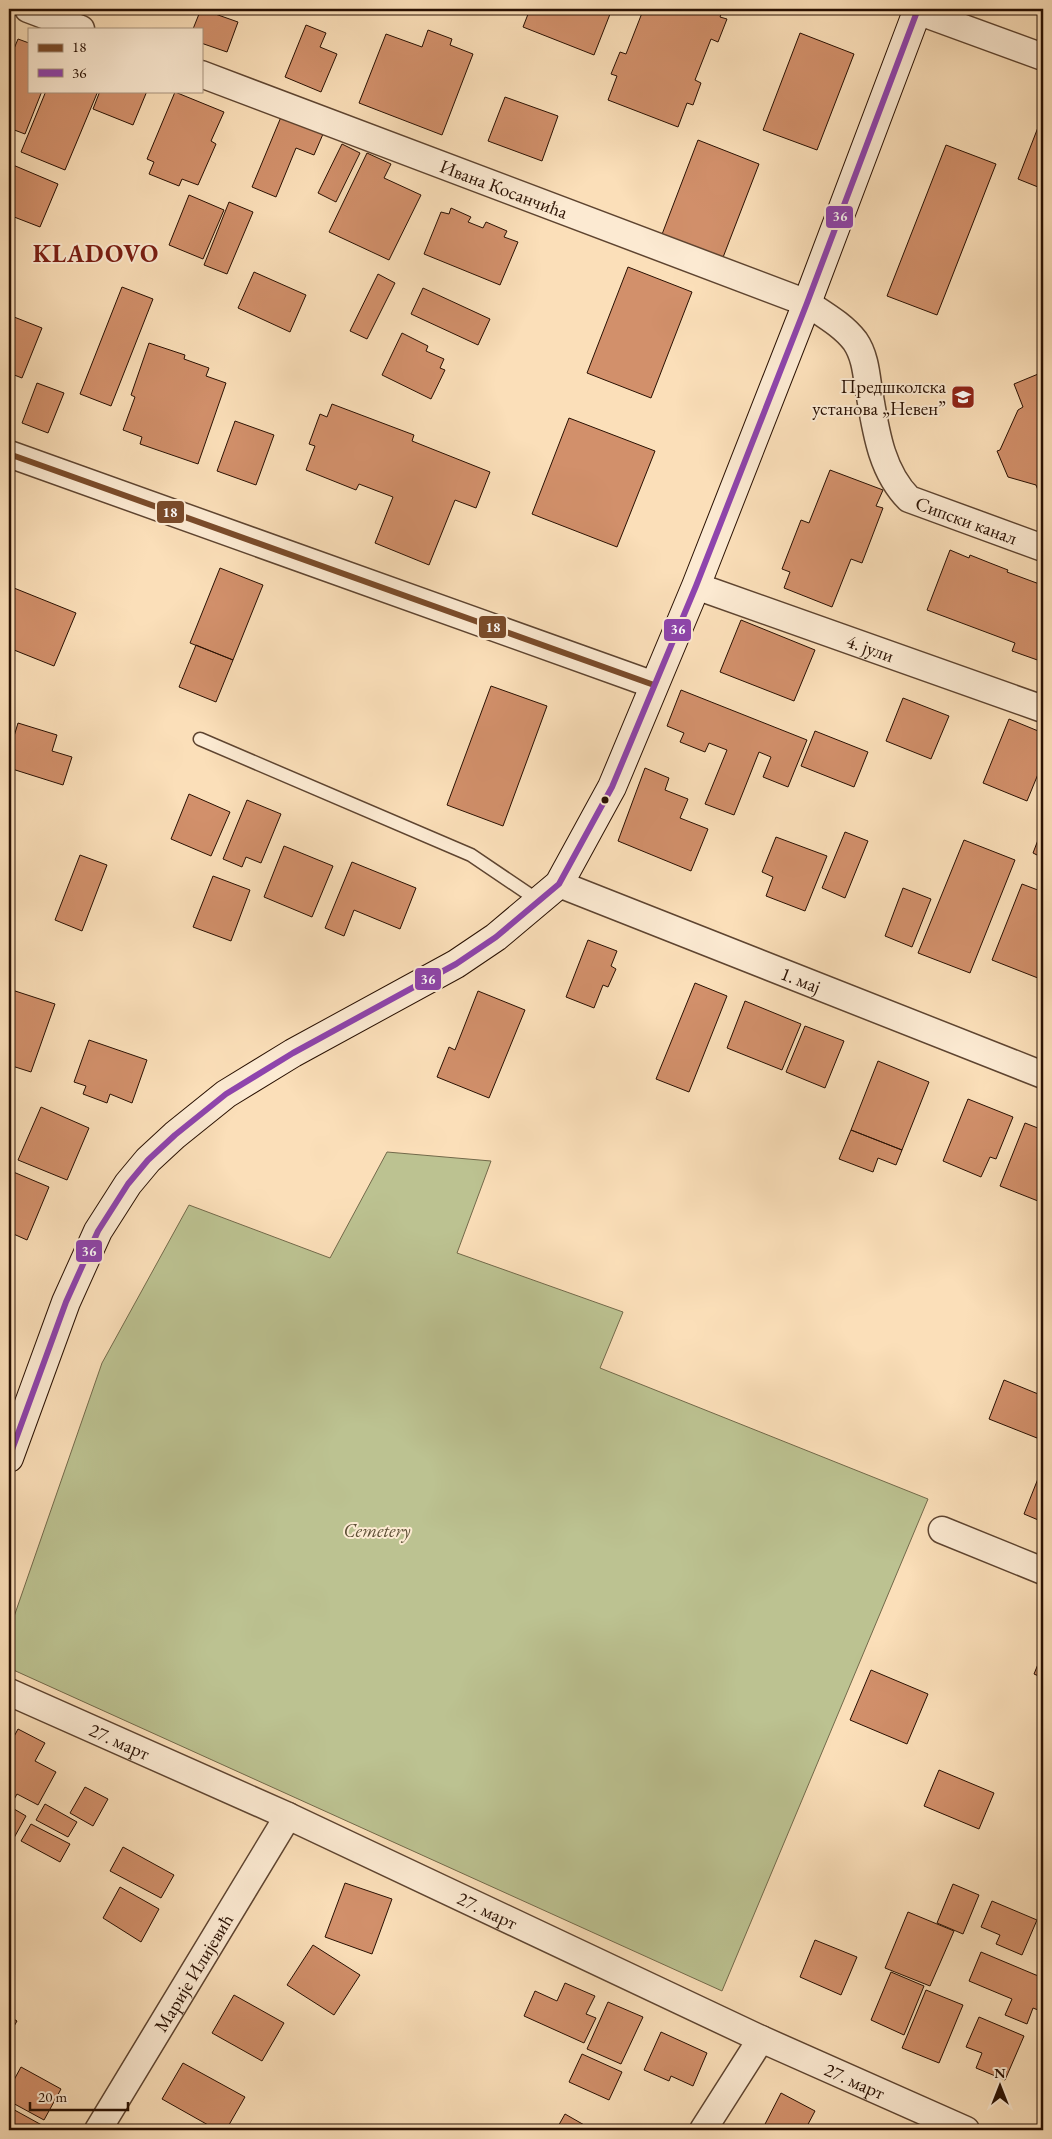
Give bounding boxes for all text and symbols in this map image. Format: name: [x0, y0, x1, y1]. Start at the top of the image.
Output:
legend: [28, 28, 202, 92]
text: 18: [72, 37, 86, 56]
text: 36: [72, 63, 86, 82]
street label: Ивана Косанчића: [437, 153, 572, 224]
line badge: 36: [825, 205, 854, 229]
text: 36: [833, 207, 848, 225]
district label: KLADOVO: [33, 238, 159, 269]
place label: Предшколска установа „Невен”: [812, 374, 946, 421]
school or university icon: Предшколска установа „Невен”: [950, 384, 976, 410]
street label: Сипски канал: [912, 490, 1021, 550]
line badge: 18: [156, 500, 185, 524]
text: 18: [163, 503, 177, 521]
line badge: 18: [478, 615, 507, 639]
text: 18: [486, 618, 500, 636]
line badge: 36: [663, 618, 692, 642]
text: 36: [671, 620, 686, 638]
street label: 4. јули: [843, 628, 897, 668]
unlabelled marker: [600, 795, 610, 805]
street label: 1. мај: [777, 960, 824, 999]
line badge: 36: [414, 967, 442, 991]
text: 36: [421, 970, 436, 988]
line badge: 36: [75, 1239, 103, 1263]
text: 36: [82, 1242, 97, 1260]
park label: Cemetery: [344, 1518, 411, 1543]
street label: 27. март: [85, 1717, 154, 1766]
street label: 27. март: [454, 1885, 522, 1935]
street label: Марије Илијевић: [148, 1909, 239, 2036]
street label: 27. март: [821, 2056, 889, 2105]
north arrow: [974, 2062, 1024, 2112]
text: N: [994, 2064, 1006, 2082]
scale bar: [30, 2079, 128, 2111]
text: 20 m: [38, 2087, 67, 2106]

